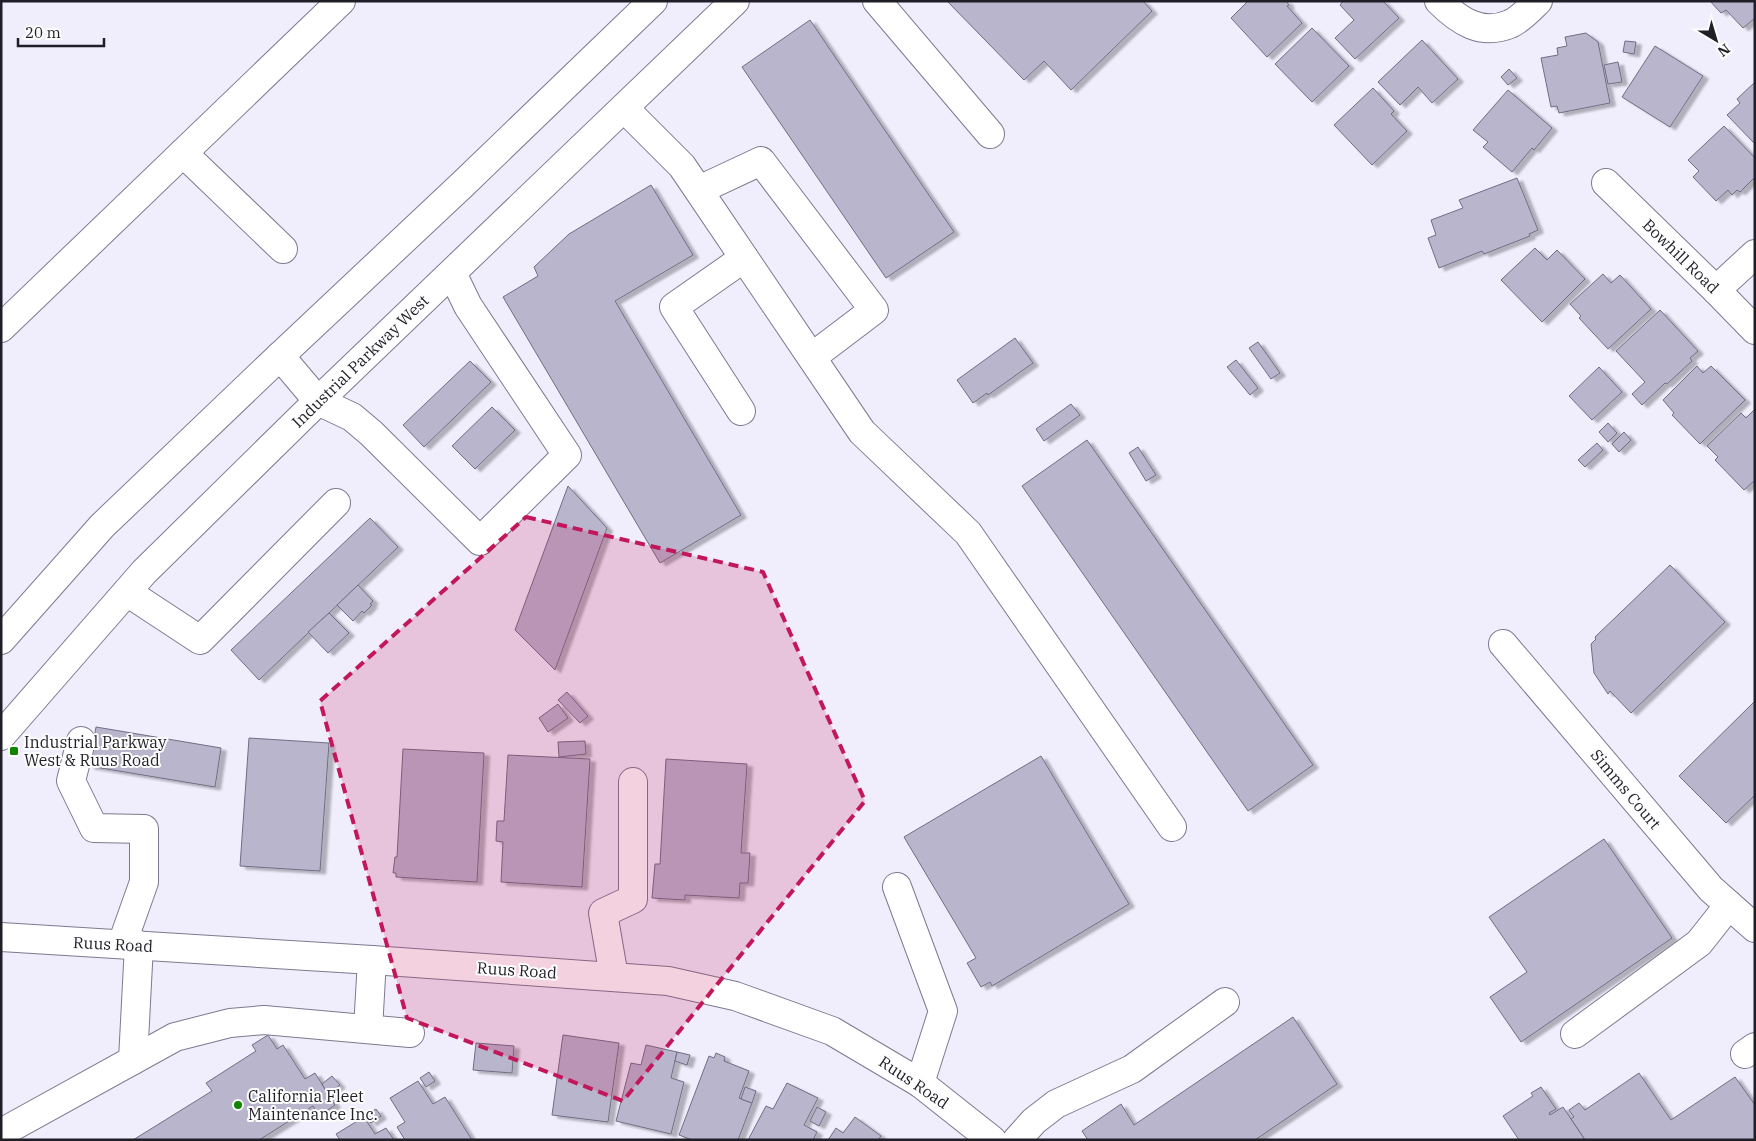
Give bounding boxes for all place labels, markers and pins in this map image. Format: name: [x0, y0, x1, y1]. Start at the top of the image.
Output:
place label: Industrial Parkway West & Ruus Road: [24, 732, 167, 770]
marker: Industrial Parkway West & Ruus Road: [8, 745, 20, 757]
place label: California Fleet Maintenance Inc.: [248, 1086, 378, 1124]
marker: California Fleet Maintenance Inc.: [232, 1099, 244, 1111]

